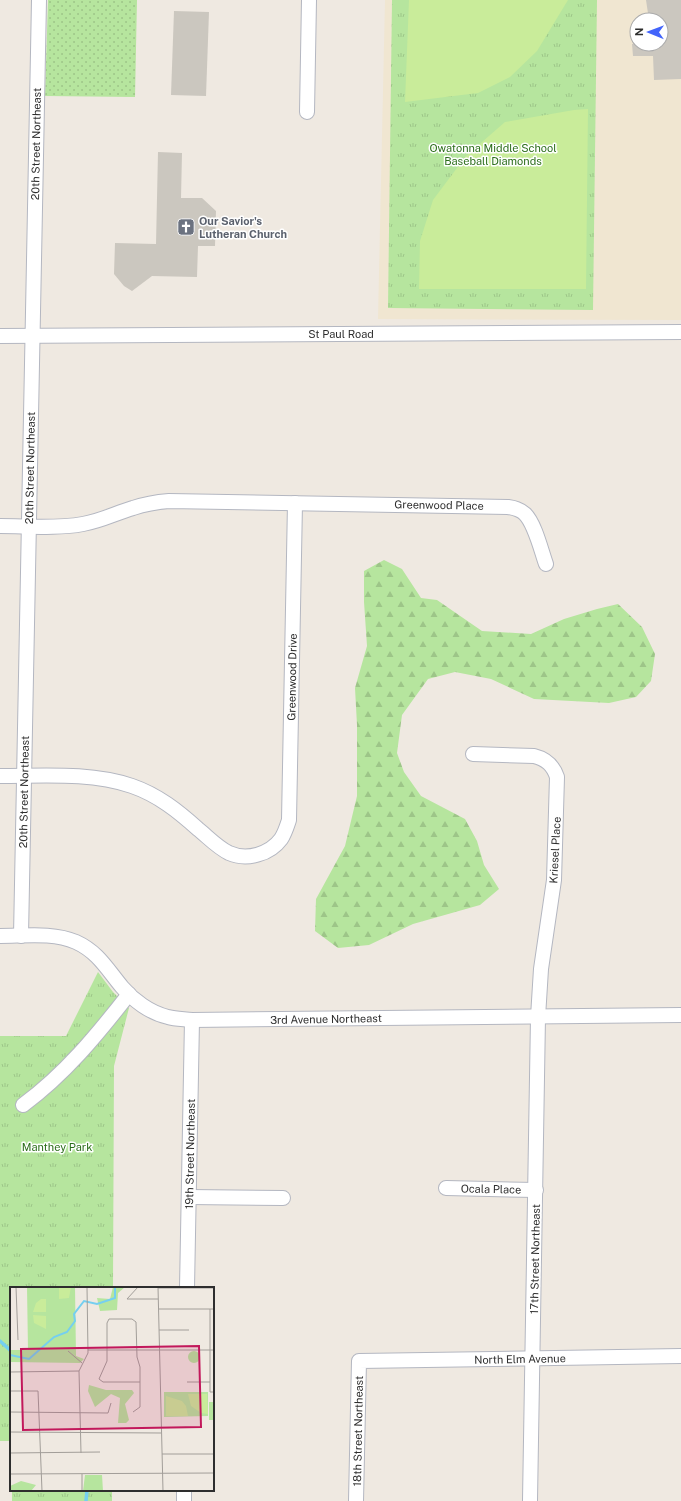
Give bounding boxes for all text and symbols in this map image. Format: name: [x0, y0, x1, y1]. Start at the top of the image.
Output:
north arrow: [629, 12, 669, 52]
text: N: [633, 27, 645, 36]
street label: 20th Street Northeast: [29, 88, 43, 200]
park label: Owatonna Middle School Baseball Diamonds: [429, 142, 557, 167]
place label: Our Savior's Lutheran Church: [199, 215, 287, 240]
church icon: Our Savior's Lutheran Church: [176, 217, 196, 237]
street label: St Paul Road: [308, 328, 374, 340]
street label: 20th Street Northeast: [23, 412, 37, 524]
street label: Greenwood Place: [394, 498, 484, 512]
street label: Greenwood Drive: [285, 633, 299, 721]
street label: 20th Street Northeast: [17, 736, 31, 848]
street label: Kriesel Place: [547, 816, 563, 884]
street label: 3rd Avenue Northeast: [270, 1012, 382, 1026]
street label: 19th Street Northeast: [183, 1099, 197, 1209]
park label: Manthey Park: [22, 1141, 92, 1153]
street label: Ocala Place: [461, 1182, 521, 1196]
street label: 17th Street Northeast: [528, 1204, 542, 1314]
inset map: [10, 1287, 214, 1491]
street label: North Elm Avenue: [474, 1352, 566, 1366]
street label: 18th Street Northeast: [351, 1375, 365, 1487]

